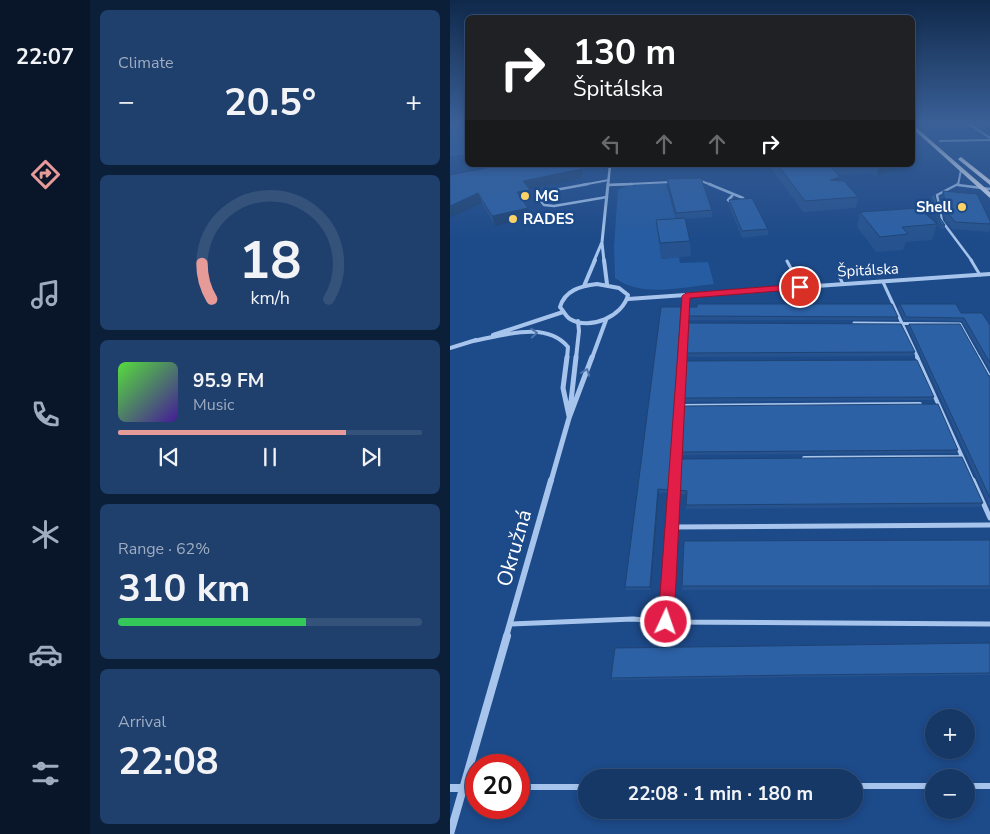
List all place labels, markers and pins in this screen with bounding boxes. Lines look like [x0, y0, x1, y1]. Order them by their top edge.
place label: MG [535, 186, 559, 206]
marker: MG [519, 190, 531, 202]
place label: Shell [916, 197, 952, 217]
marker: Shell [956, 201, 968, 213]
place label: RADES [523, 209, 574, 229]
marker: RADES [507, 213, 519, 225]
pin [779, 266, 821, 308]

